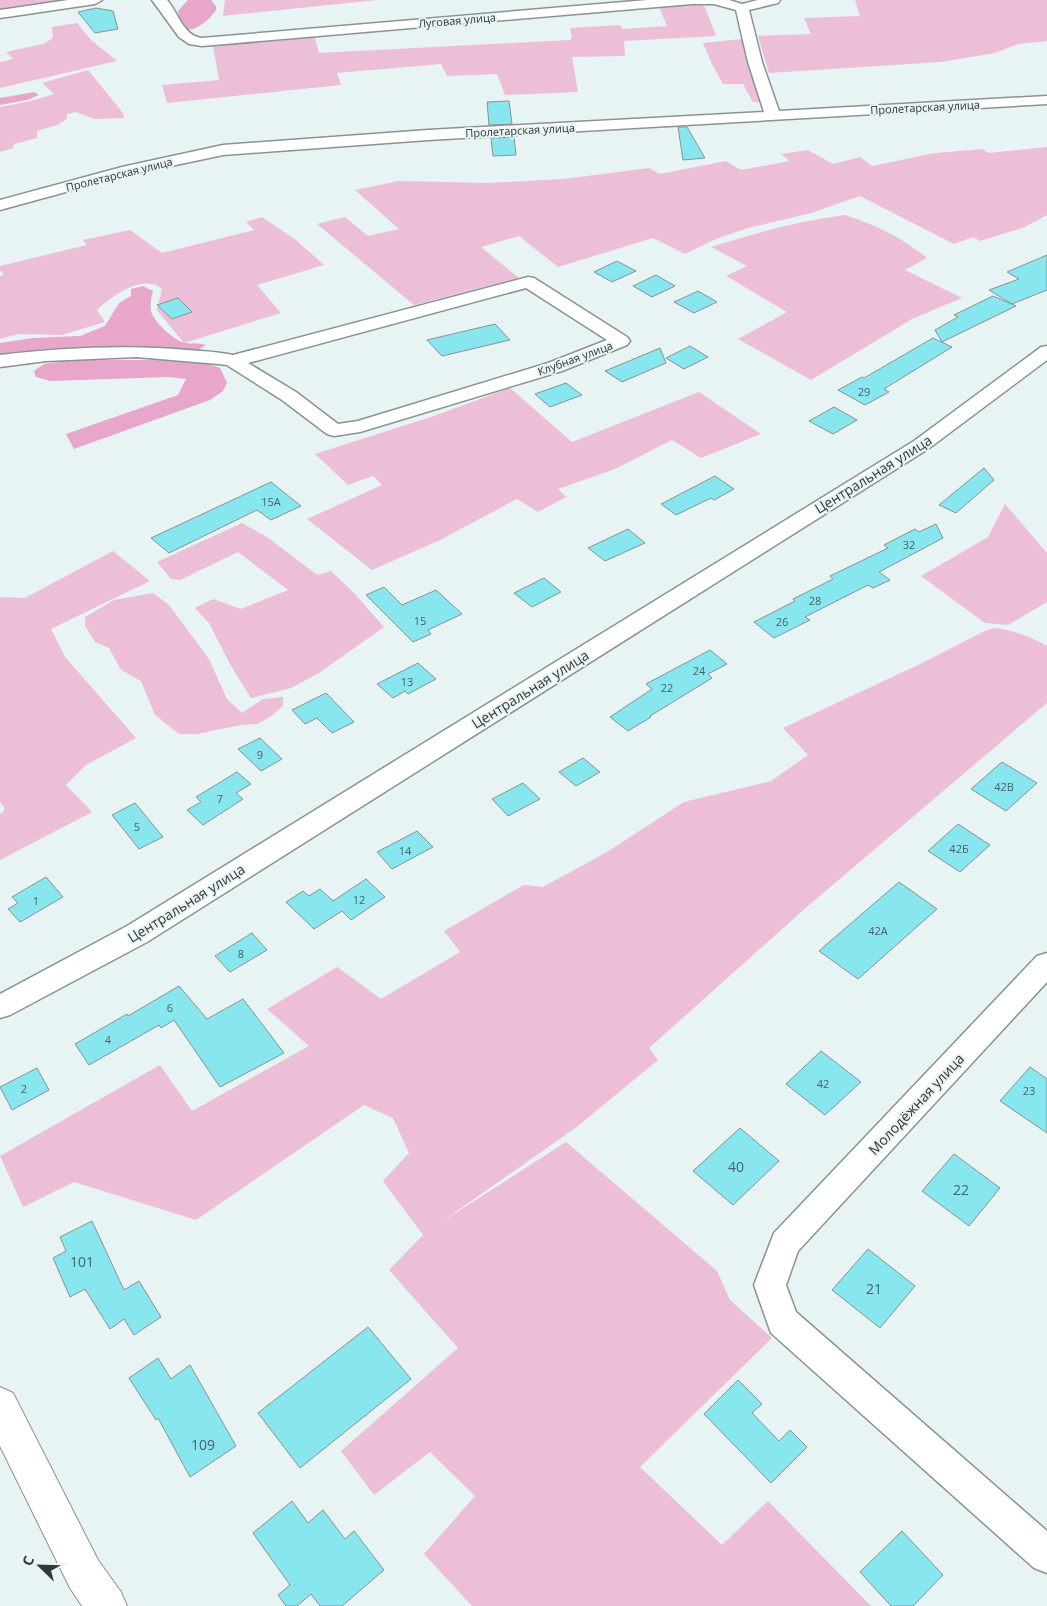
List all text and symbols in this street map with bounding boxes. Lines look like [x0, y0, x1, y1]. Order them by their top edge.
street label: Луговая улица [418, 9, 496, 31]
street label: Пролетарская улица [870, 97, 980, 117]
street label: Пролетарская улица [465, 120, 575, 140]
street label: Пролетарская улица [64, 153, 174, 195]
street label: Клубная улица [535, 337, 615, 379]
house number: 29 [858, 384, 870, 399]
street label: Центральная улица [811, 430, 935, 518]
house number: 15А [261, 494, 281, 509]
house number: 32 [903, 537, 915, 552]
house number: 28 [809, 593, 821, 608]
house number: 15 [414, 613, 426, 628]
house number: 26 [776, 614, 788, 629]
street label: Центральная улица [468, 645, 592, 733]
house number: 24 [693, 663, 706, 678]
house number: 13 [401, 674, 413, 689]
house number: 22 [661, 680, 673, 695]
house number: 9 [257, 747, 263, 762]
house number: 42В [994, 779, 1014, 794]
house number: 7 [217, 791, 223, 806]
house number: 5 [134, 819, 140, 834]
house number: 42Б [949, 841, 969, 856]
house number: 14 [399, 843, 412, 858]
street label: Центральная улица [124, 859, 248, 947]
house number: 12 [353, 892, 365, 907]
house number: 1 [33, 893, 39, 908]
house number: 42А [868, 923, 888, 938]
house number: 8 [238, 946, 244, 961]
house number: 6 [167, 1000, 173, 1015]
house number: 4 [105, 1032, 112, 1047]
street label: Молодёжная улица [864, 1049, 968, 1159]
house number: 42 [817, 1076, 829, 1091]
house number: 2 [21, 1081, 27, 1096]
house number: 23 [1023, 1083, 1035, 1098]
house number: 40 [728, 1157, 744, 1176]
house number: 22 [953, 1180, 969, 1199]
house number: 101 [70, 1252, 94, 1271]
house number: 21 [866, 1279, 882, 1298]
house number: 109 [191, 1435, 215, 1454]
north arrow [15, 1541, 65, 1591]
text: С [17, 1553, 38, 1569]

